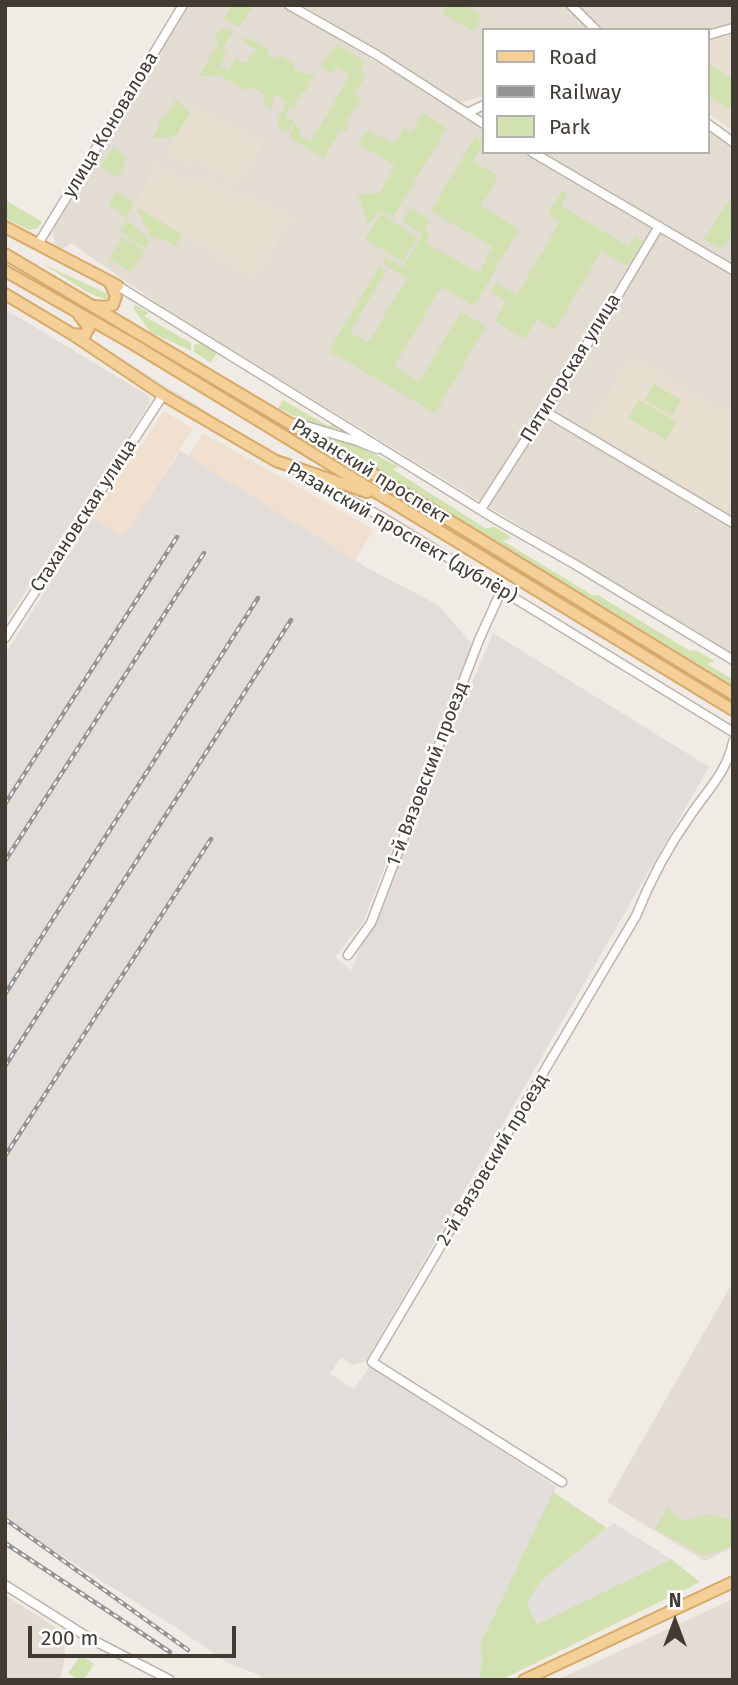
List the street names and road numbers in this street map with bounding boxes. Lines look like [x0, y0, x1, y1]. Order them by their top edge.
street label: улица Коновалова [58, 48, 164, 202]
street label: Пятигорская улица [516, 290, 626, 446]
street label: Рязанский проспект [287, 414, 453, 530]
street label: Стахановская улица [26, 435, 142, 597]
street label: Рязанский проспект (дублёр) [283, 458, 521, 608]
street label: 1-й Вязовский проезд [382, 679, 474, 869]
street label: 2-й Вязовский проезд [433, 1070, 553, 1250]

